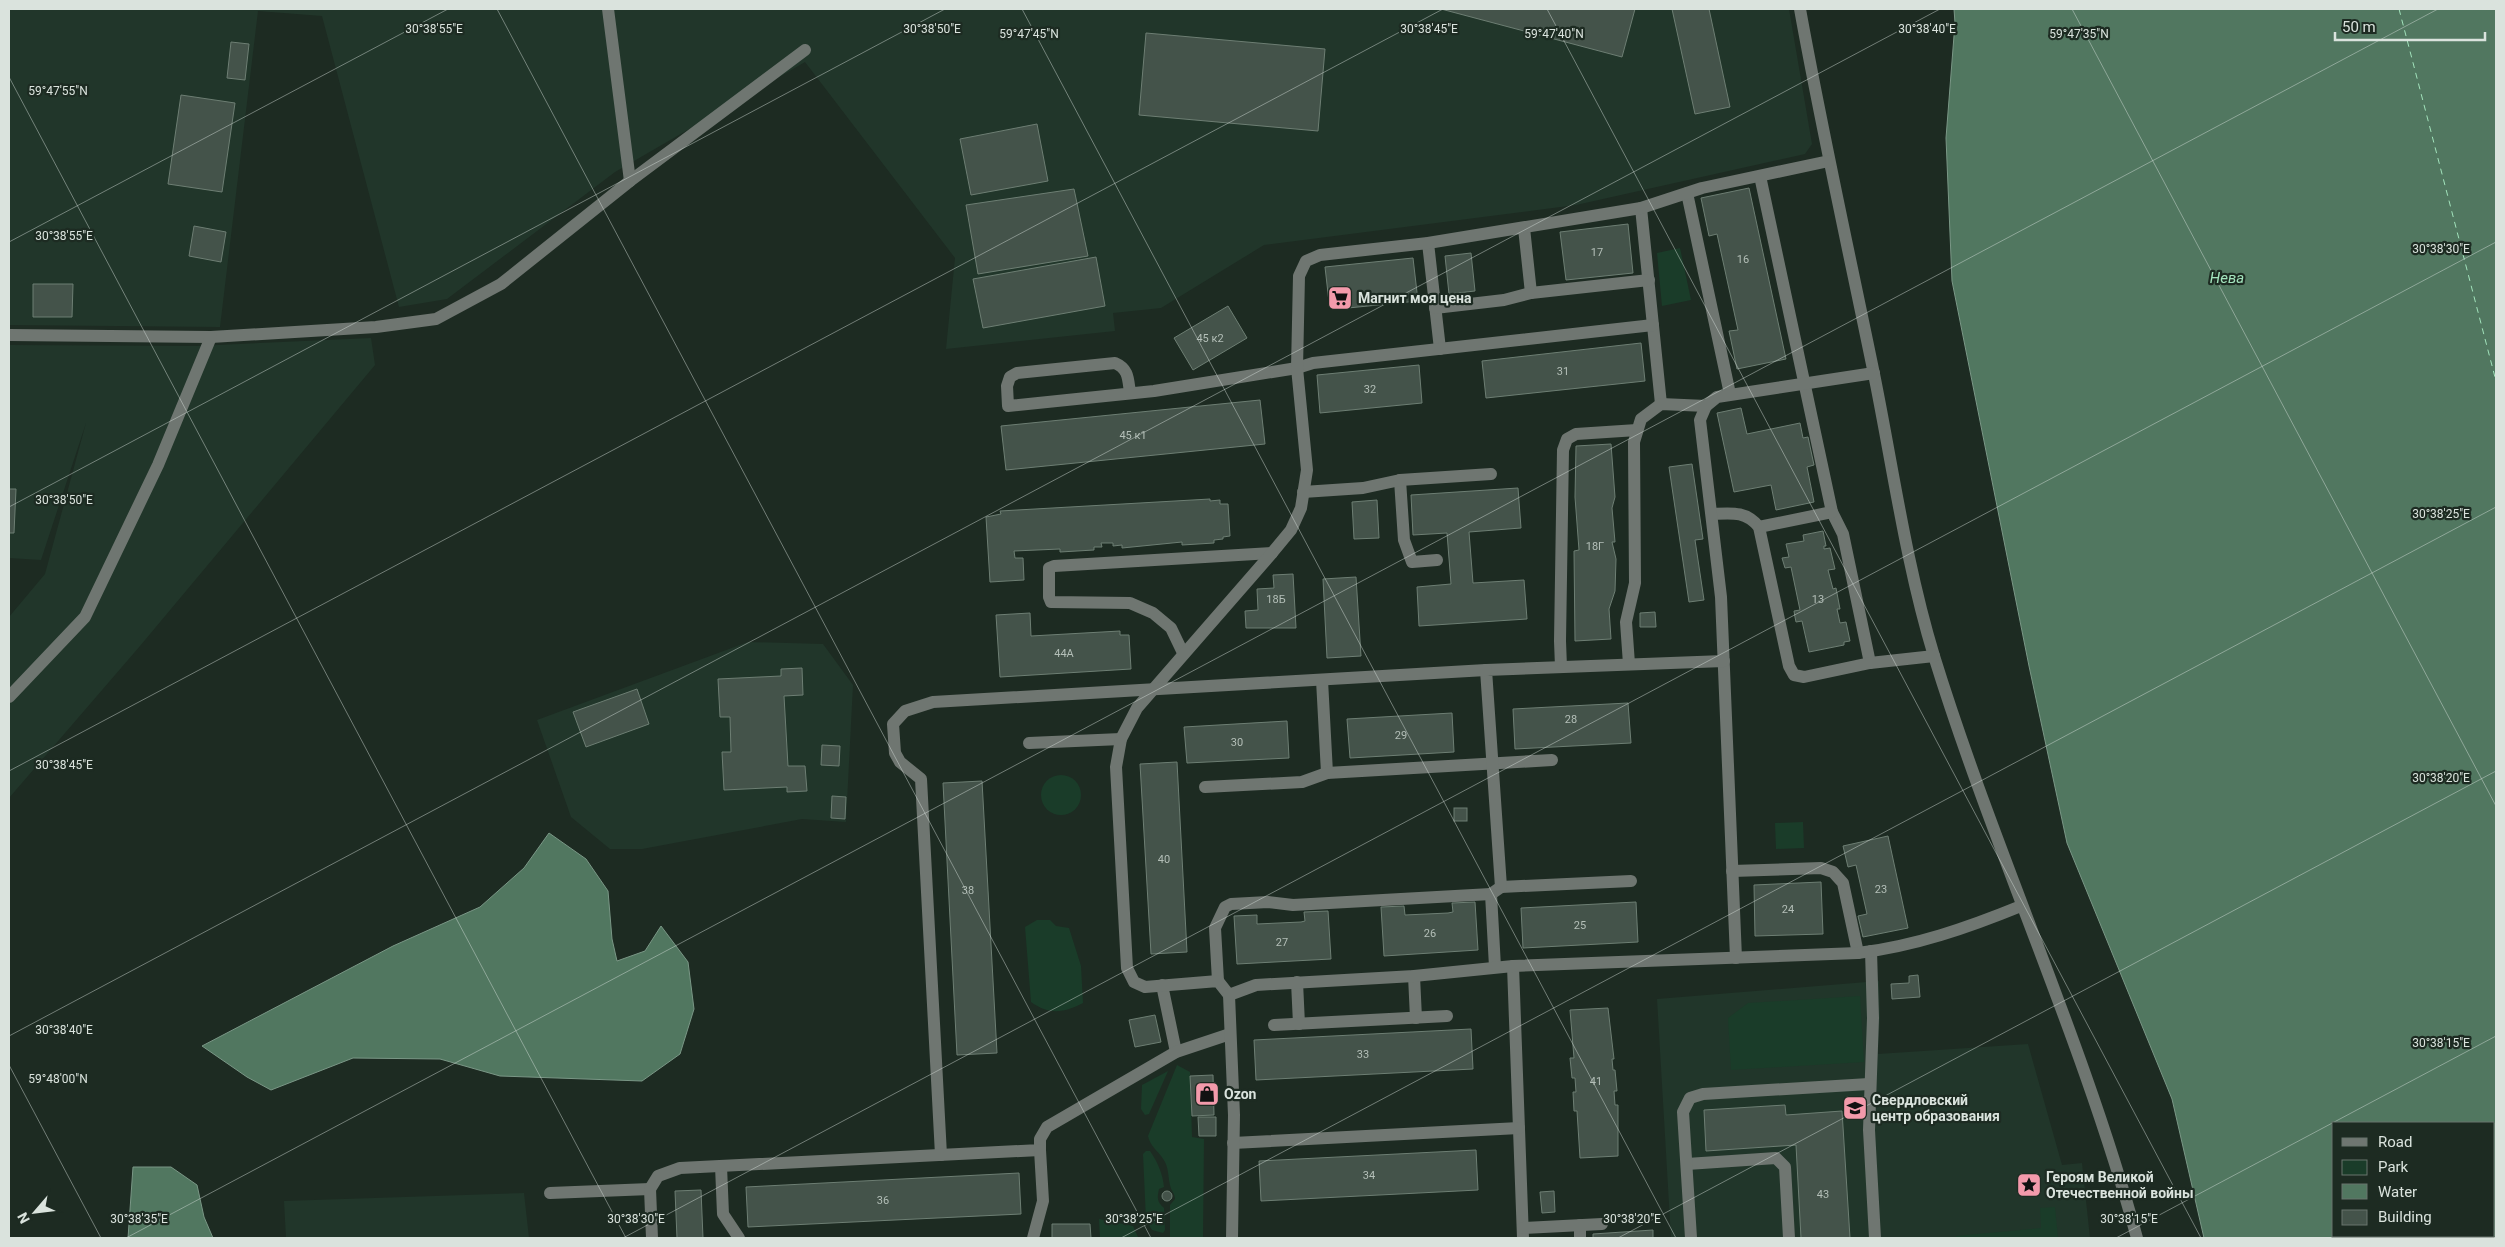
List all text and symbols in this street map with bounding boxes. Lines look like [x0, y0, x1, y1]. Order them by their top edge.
scale bar [2335, 10, 2485, 42]
text: 50 m [2342, 18, 2376, 36]
text: 30°38'55"E [405, 22, 463, 36]
text: 30°38'50"E [903, 22, 961, 36]
text: 30°38'45"E [1400, 22, 1458, 36]
text: 30°38'40"E [1898, 22, 1956, 36]
text: 59°47'45"N [999, 27, 1059, 41]
text: 59°47'40"N [1524, 27, 1584, 41]
text: 59°47'35"N [2049, 27, 2109, 41]
text: 59°47'55"N [28, 84, 88, 98]
text: 30°38'55"E [35, 229, 93, 243]
text: 30°38'30"E [2412, 242, 2470, 256]
house number: 17 [1591, 246, 1603, 259]
house number: 16 [1737, 253, 1749, 266]
water label: Нева [2210, 269, 2244, 287]
supermarket icon: Магнит моя цена [1327, 285, 1353, 311]
place label: Магнит моя цена [1358, 290, 1472, 306]
house number: 45 к2 [1196, 332, 1224, 345]
house number: 31 [1557, 365, 1569, 378]
house number: 32 [1364, 383, 1376, 396]
house number: 45 к1 [1119, 429, 1147, 442]
text: 30°38'50"E [35, 493, 93, 507]
text: 30°38'25"E [2412, 507, 2470, 521]
house number: 18Г [1586, 540, 1604, 553]
house number: 18Б [1266, 593, 1286, 606]
house number: 13 [1812, 593, 1824, 606]
house number: 44А [1054, 647, 1075, 660]
house number: 28 [1565, 713, 1577, 726]
house number: 29 [1395, 729, 1407, 742]
house number: 30 [1231, 736, 1243, 749]
text: 30°38'45"E [35, 758, 93, 772]
text: 30°38'20"E [2412, 771, 2470, 785]
house number: 40 [1158, 853, 1170, 866]
house number: 23 [1875, 883, 1887, 896]
house number: 38 [962, 884, 974, 897]
house number: 24 [1782, 903, 1794, 916]
house number: 25 [1574, 919, 1586, 932]
house number: 26 [1424, 927, 1436, 940]
house number: 27 [1276, 936, 1288, 949]
text: 30°38'40"E [35, 1023, 93, 1037]
text: 30°38'15"E [2412, 1036, 2470, 1050]
house number: 33 [1357, 1048, 1369, 1061]
text: 59°48'00"N [28, 1072, 88, 1086]
house number: 41 [1590, 1075, 1602, 1088]
shop icon: Ozon [1194, 1081, 1220, 1107]
place label: Ozon [1224, 1086, 1257, 1102]
place label: Свердловский центр образования [1872, 1092, 2000, 1124]
school or university icon: Свердловский центр образования [1842, 1095, 1868, 1121]
legend [2332, 1122, 2495, 1237]
text: Road [2378, 1133, 2412, 1151]
text: Park [2378, 1158, 2409, 1176]
house number: 34 [1363, 1169, 1375, 1182]
place label: Героям Великой Отечественной войны [2046, 1169, 2194, 1201]
place icon: Героям Великой Отечественной войны [2016, 1172, 2042, 1198]
text: Water [2378, 1183, 2417, 1201]
north arrow [10, 1187, 60, 1237]
house number: 43 [1817, 1188, 1829, 1201]
house number: 36 [877, 1194, 889, 1207]
text: Building [2378, 1208, 2432, 1226]
text: N [14, 1210, 33, 1226]
text: 30°38'35"E [110, 1212, 168, 1226]
text: 30°38'30"E [607, 1212, 665, 1226]
text: 30°38'25"E [1105, 1212, 1163, 1226]
text: 30°38'20"E [1603, 1212, 1661, 1226]
text: 30°38'15"E [2100, 1212, 2158, 1226]

